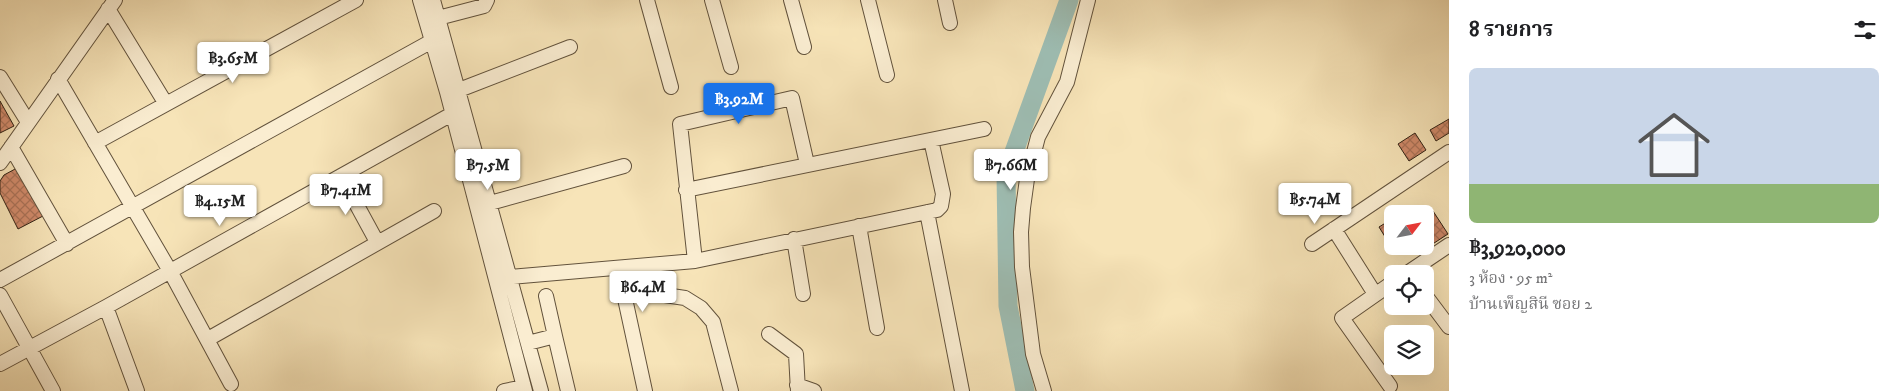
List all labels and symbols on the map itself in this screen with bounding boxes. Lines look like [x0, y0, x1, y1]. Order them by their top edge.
pin: ฿3.65M [192, 42, 274, 84]
pin: ฿3.92M [698, 82, 780, 125]
pin: ฿7.5M [453, 148, 523, 191]
pin: ฿7.66M [970, 148, 1052, 191]
pin: ฿7.41M [305, 174, 387, 216]
pin: ฿5.74M [1274, 182, 1356, 225]
pin: ฿4.15M [179, 184, 261, 227]
north arrow [1384, 205, 1434, 255]
pin: ฿6.4M [608, 270, 678, 313]

